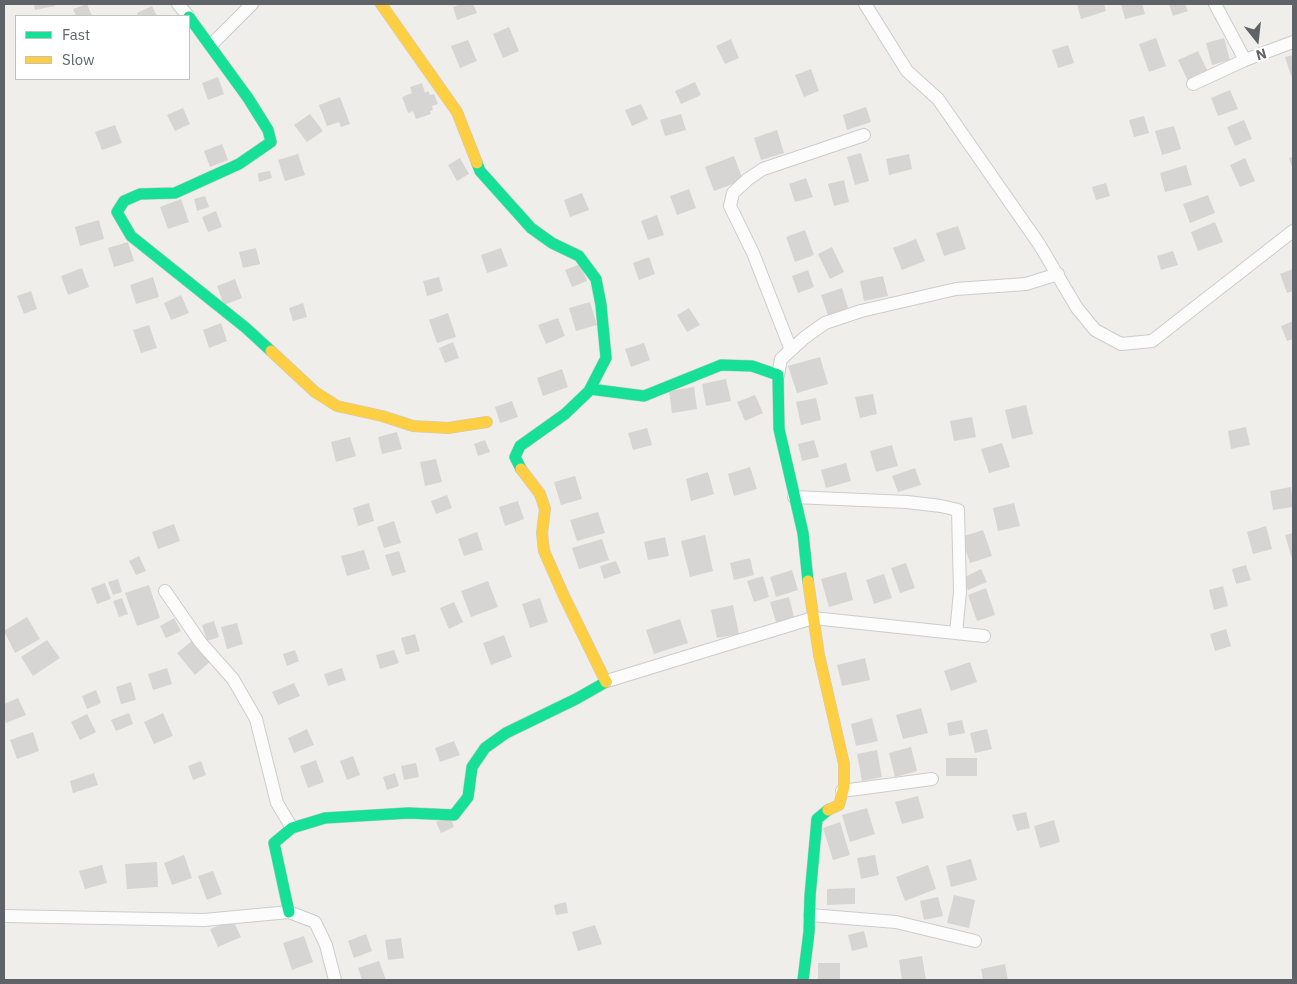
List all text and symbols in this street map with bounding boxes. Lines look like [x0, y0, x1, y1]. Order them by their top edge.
legend [15, 15, 190, 80]
north arrow [1232, 15, 1282, 65]
text: Fast [62, 25, 90, 44]
text: N [1254, 44, 1268, 64]
text: Slow [62, 50, 95, 69]

